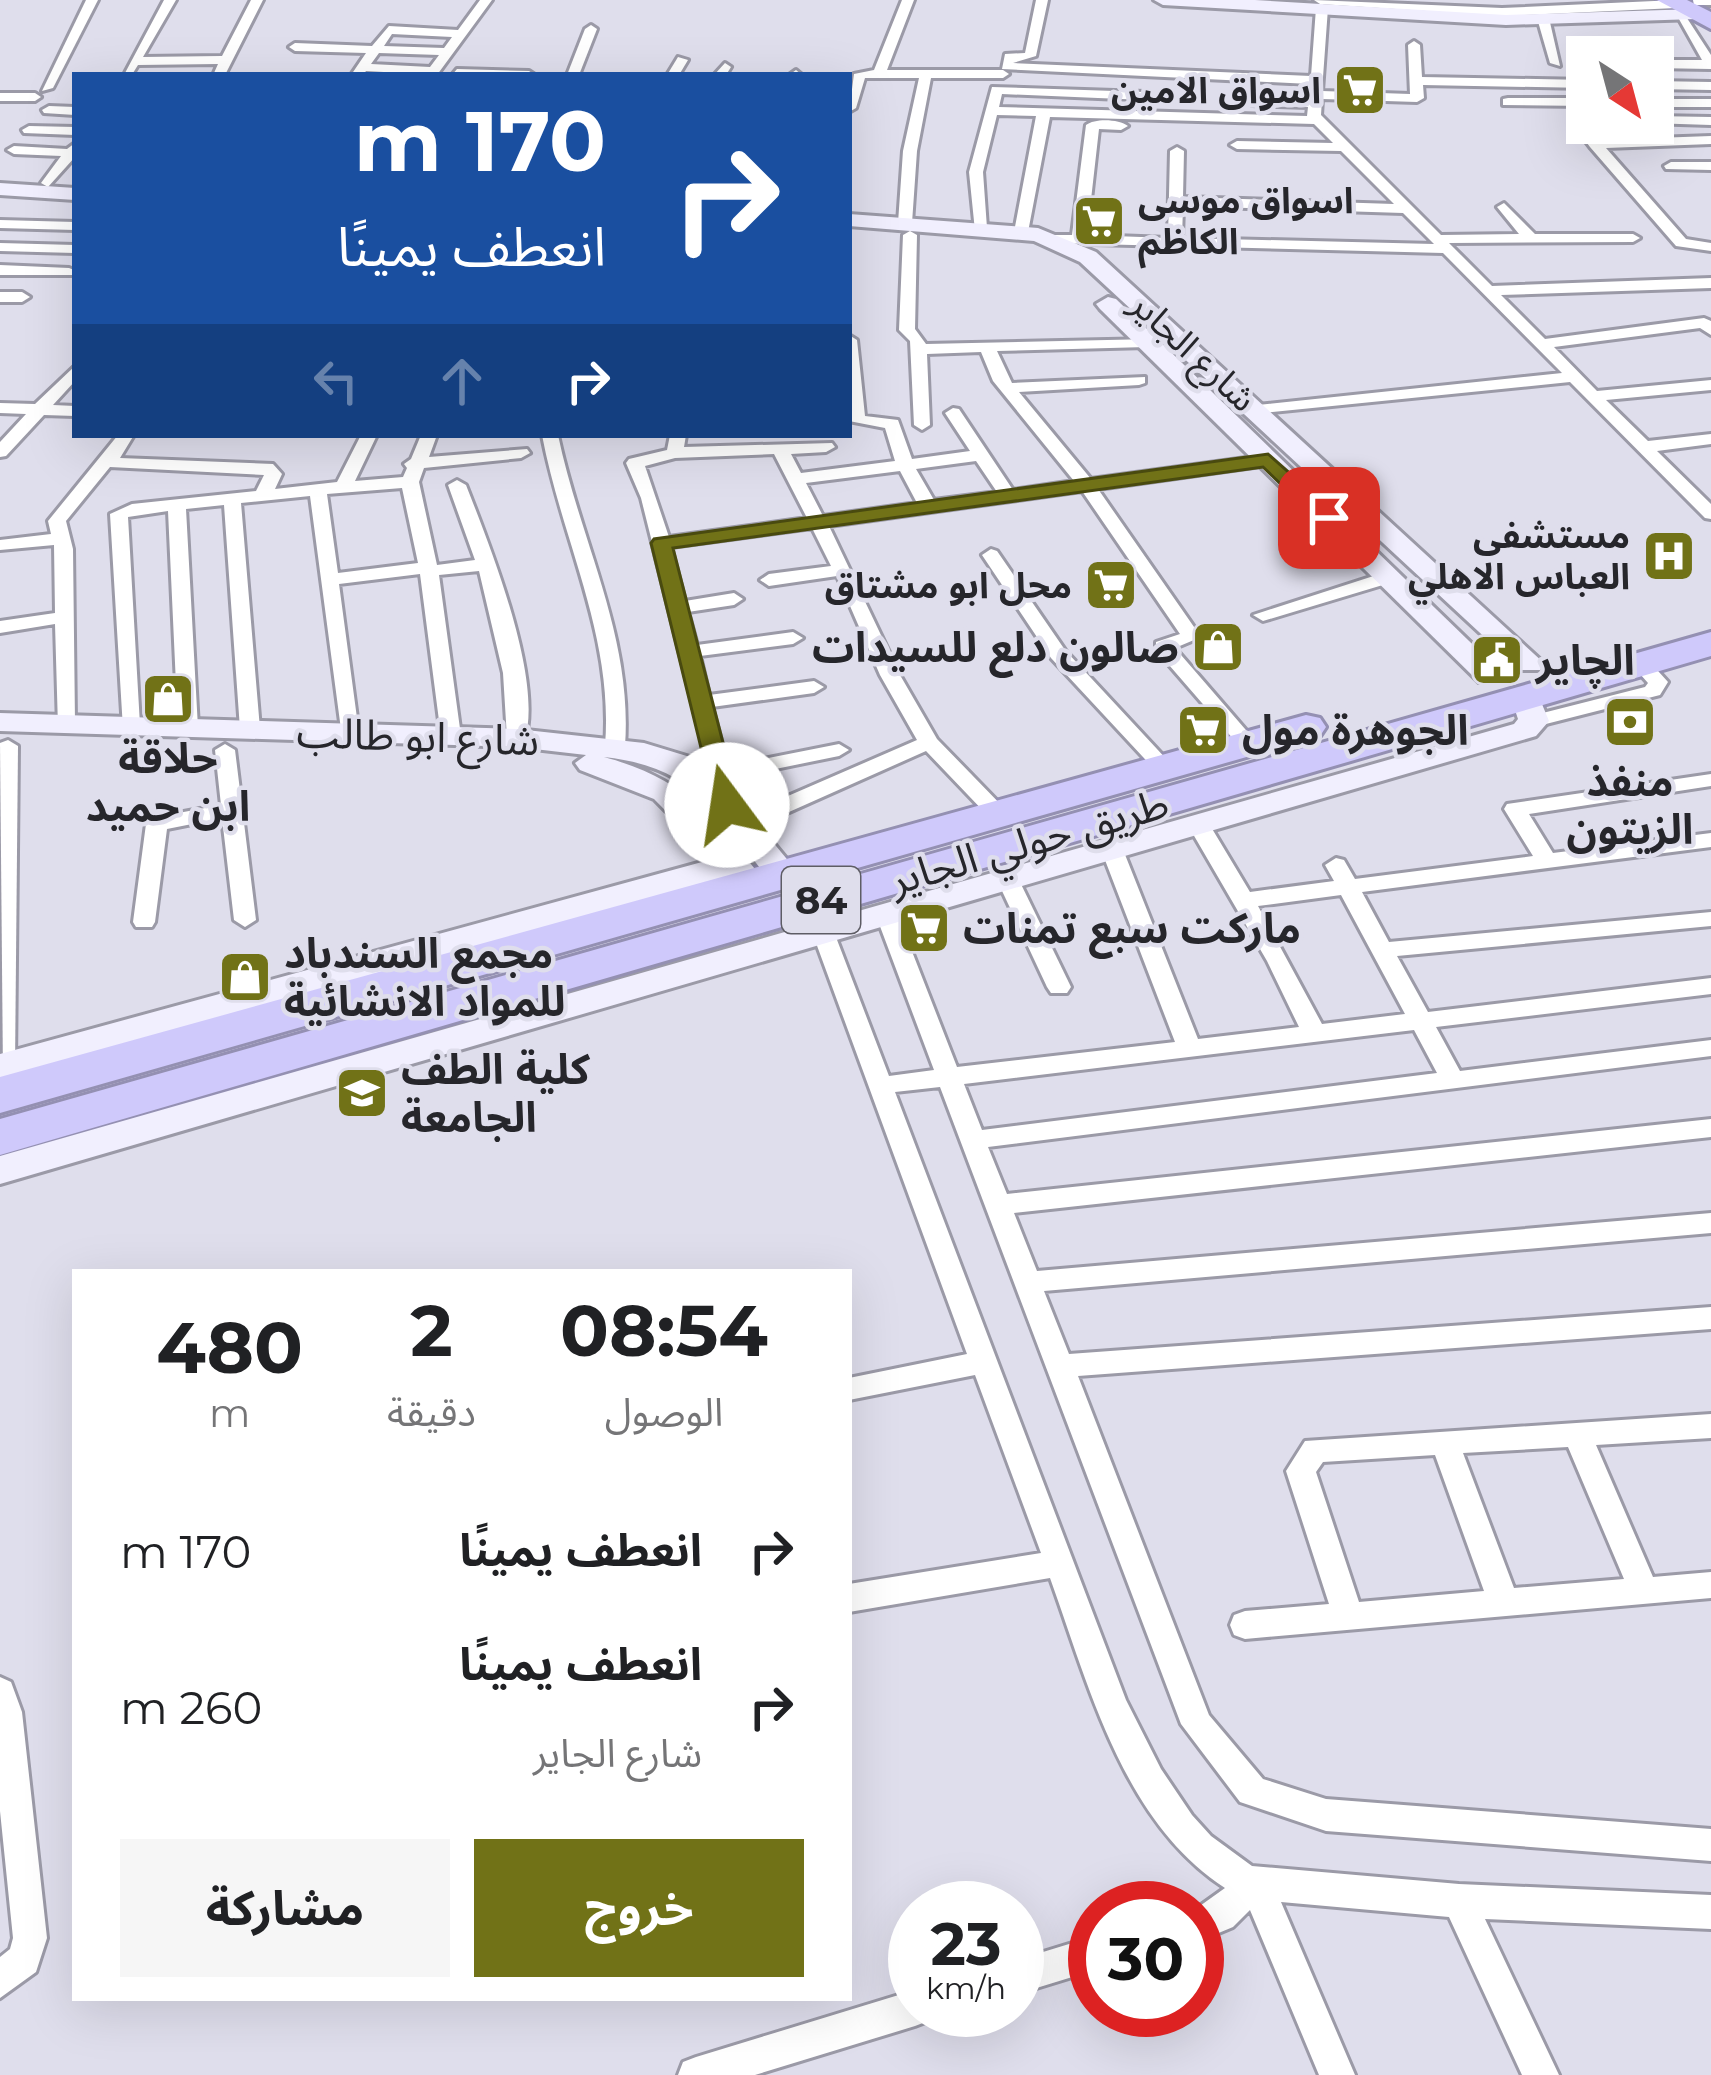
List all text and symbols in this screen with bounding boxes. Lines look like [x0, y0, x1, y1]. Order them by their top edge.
north arrow [1566, 36, 1674, 144]
map controls [1566, 36, 1674, 144]
supermarket icon: اسواق الامين [1332, 62, 1388, 118]
place label: اسواق الامين [1111, 68, 1321, 112]
text: 170 m [354, 90, 606, 192]
icon: right [648, 120, 804, 276]
place label: اسواق موسى الكاظم [1138, 178, 1354, 269]
supermarket icon: اسواق موسى الكاظم [1071, 193, 1127, 249]
text: انعطف يمينًا [337, 214, 606, 280]
street label: شارع الجاير [1118, 281, 1266, 424]
icon: left [303, 348, 369, 414]
icon: ahead [429, 348, 495, 414]
icon: right [555, 348, 621, 414]
pin [1278, 467, 1380, 569]
icon: arrive [1296, 485, 1362, 551]
place label: مستشفى العباس الاهلي [1408, 513, 1630, 605]
hospital icon: مستشفى العباس الاهلي [1641, 528, 1697, 584]
supermarket icon: محل ابو مشتاق [1083, 557, 1139, 613]
place label: محل ابو مشتاق [825, 563, 1072, 607]
shop icon: صالون دلع للسيدات [1190, 619, 1246, 675]
place label: صالون دلع للسيدات [812, 621, 1179, 678]
public building icon: الچاير [1469, 632, 1525, 688]
place label: الچاير [1534, 634, 1635, 689]
shop icon: حلاقة ابن حميد [140, 671, 196, 727]
bank icon: منفذ الزيتون [1602, 694, 1658, 750]
supermarket icon: الجوهرة مول [1175, 702, 1231, 758]
place label: الجوهرة مول [1242, 704, 1469, 756]
street label: شارع ابو طالب [296, 706, 540, 772]
place label: حلاقة ابن حميد [86, 732, 250, 832]
position arrow [664, 742, 790, 868]
place label: منفذ الزيتون [1567, 755, 1693, 855]
street label: طريق حولي الجاير [882, 776, 1176, 913]
road number: 84 [782, 867, 860, 933]
supermarket icon: ماركت سبع تمنات [896, 900, 952, 956]
place label: ماركت سبع تمنات [963, 902, 1301, 959]
place label: مجمع السندباد للمواد الانشائية [284, 927, 566, 1027]
shop icon: مجمع السندباد للمواد الانشائية [217, 949, 273, 1005]
place label: كلية الطف الجامعة [401, 1043, 591, 1143]
school or university icon: كلية الطف الجامعة [334, 1065, 390, 1121]
text: 2 [410, 1286, 453, 1374]
text: 08:54 [560, 1286, 768, 1374]
text: 480 [156, 1303, 303, 1391]
text: دقيقة [387, 1388, 476, 1436]
text: الوصول [605, 1388, 723, 1436]
text: m [209, 1389, 250, 1437]
icon: right [738, 1518, 804, 1584]
text: انعطف يمينًا [459, 1522, 702, 1577]
text: 170 m [120, 1524, 251, 1579]
text: انعطف يمينًا [459, 1636, 702, 1691]
icon: right [738, 1674, 804, 1740]
text: 260 m [120, 1680, 262, 1735]
text: شارع الجاير [533, 1729, 702, 1777]
button: مشاركة [120, 1839, 450, 1977]
button: خروج [474, 1839, 804, 1977]
speed limit sign: 30 [1068, 1881, 1224, 2037]
text: 23 [931, 1907, 1001, 1980]
text: km/h [926, 1970, 1006, 2007]

